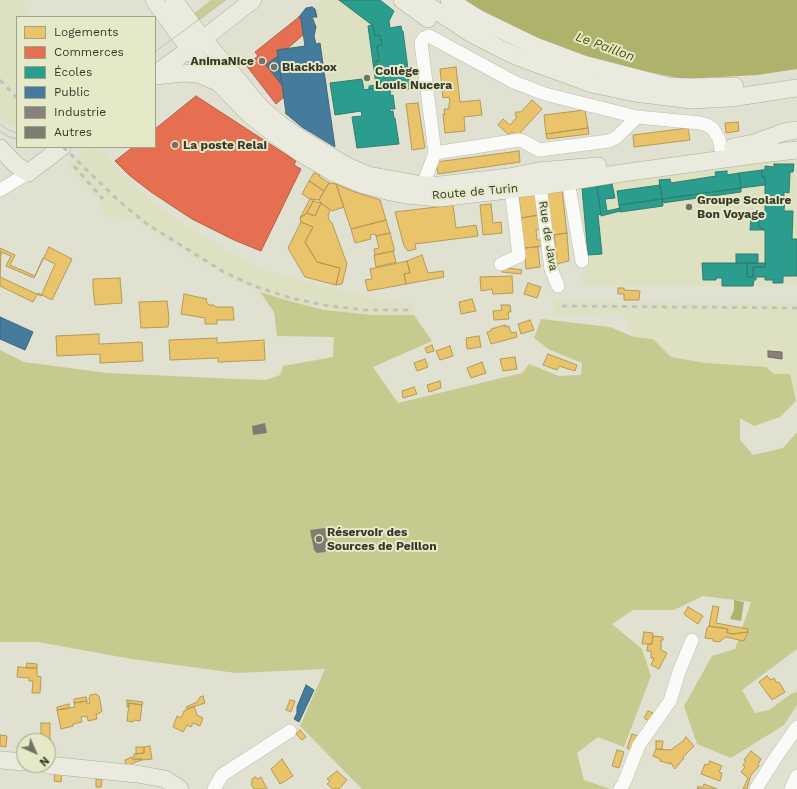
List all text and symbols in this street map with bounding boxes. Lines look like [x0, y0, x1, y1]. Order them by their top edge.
legend [16, 16, 156, 148]
text: Logements [54, 25, 119, 39]
water label: Le Paillon [573, 29, 637, 65]
text: Commerces [54, 45, 124, 59]
place label: AnimaNice [191, 54, 254, 68]
marker: AnimaNice [257, 56, 267, 66]
place label: Blackbox [282, 60, 337, 74]
marker: Blackbox [269, 62, 279, 72]
place label: Collège Louis Nucera [375, 64, 452, 92]
text: Écoles [54, 65, 92, 79]
marker: Collège Louis Nucera [362, 73, 372, 83]
text: Public [54, 85, 90, 99]
text: Industrie [54, 105, 106, 119]
text: Autres [54, 125, 92, 139]
place label: La poste Relai [183, 138, 267, 152]
marker: La poste Relai [170, 140, 180, 150]
street label: Route de Turin [431, 181, 519, 203]
place label: Groupe Scolaire Bon Voyage [697, 193, 791, 221]
street label: Rue de Java [535, 200, 561, 272]
marker: Groupe Scolaire Bon Voyage [684, 202, 694, 212]
place label: Réservoir des Sources de Peillon [327, 525, 437, 553]
marker: Réservoir des Sources de Peillon [314, 534, 324, 544]
north arrow [16, 733, 56, 773]
text: N [37, 754, 52, 769]

